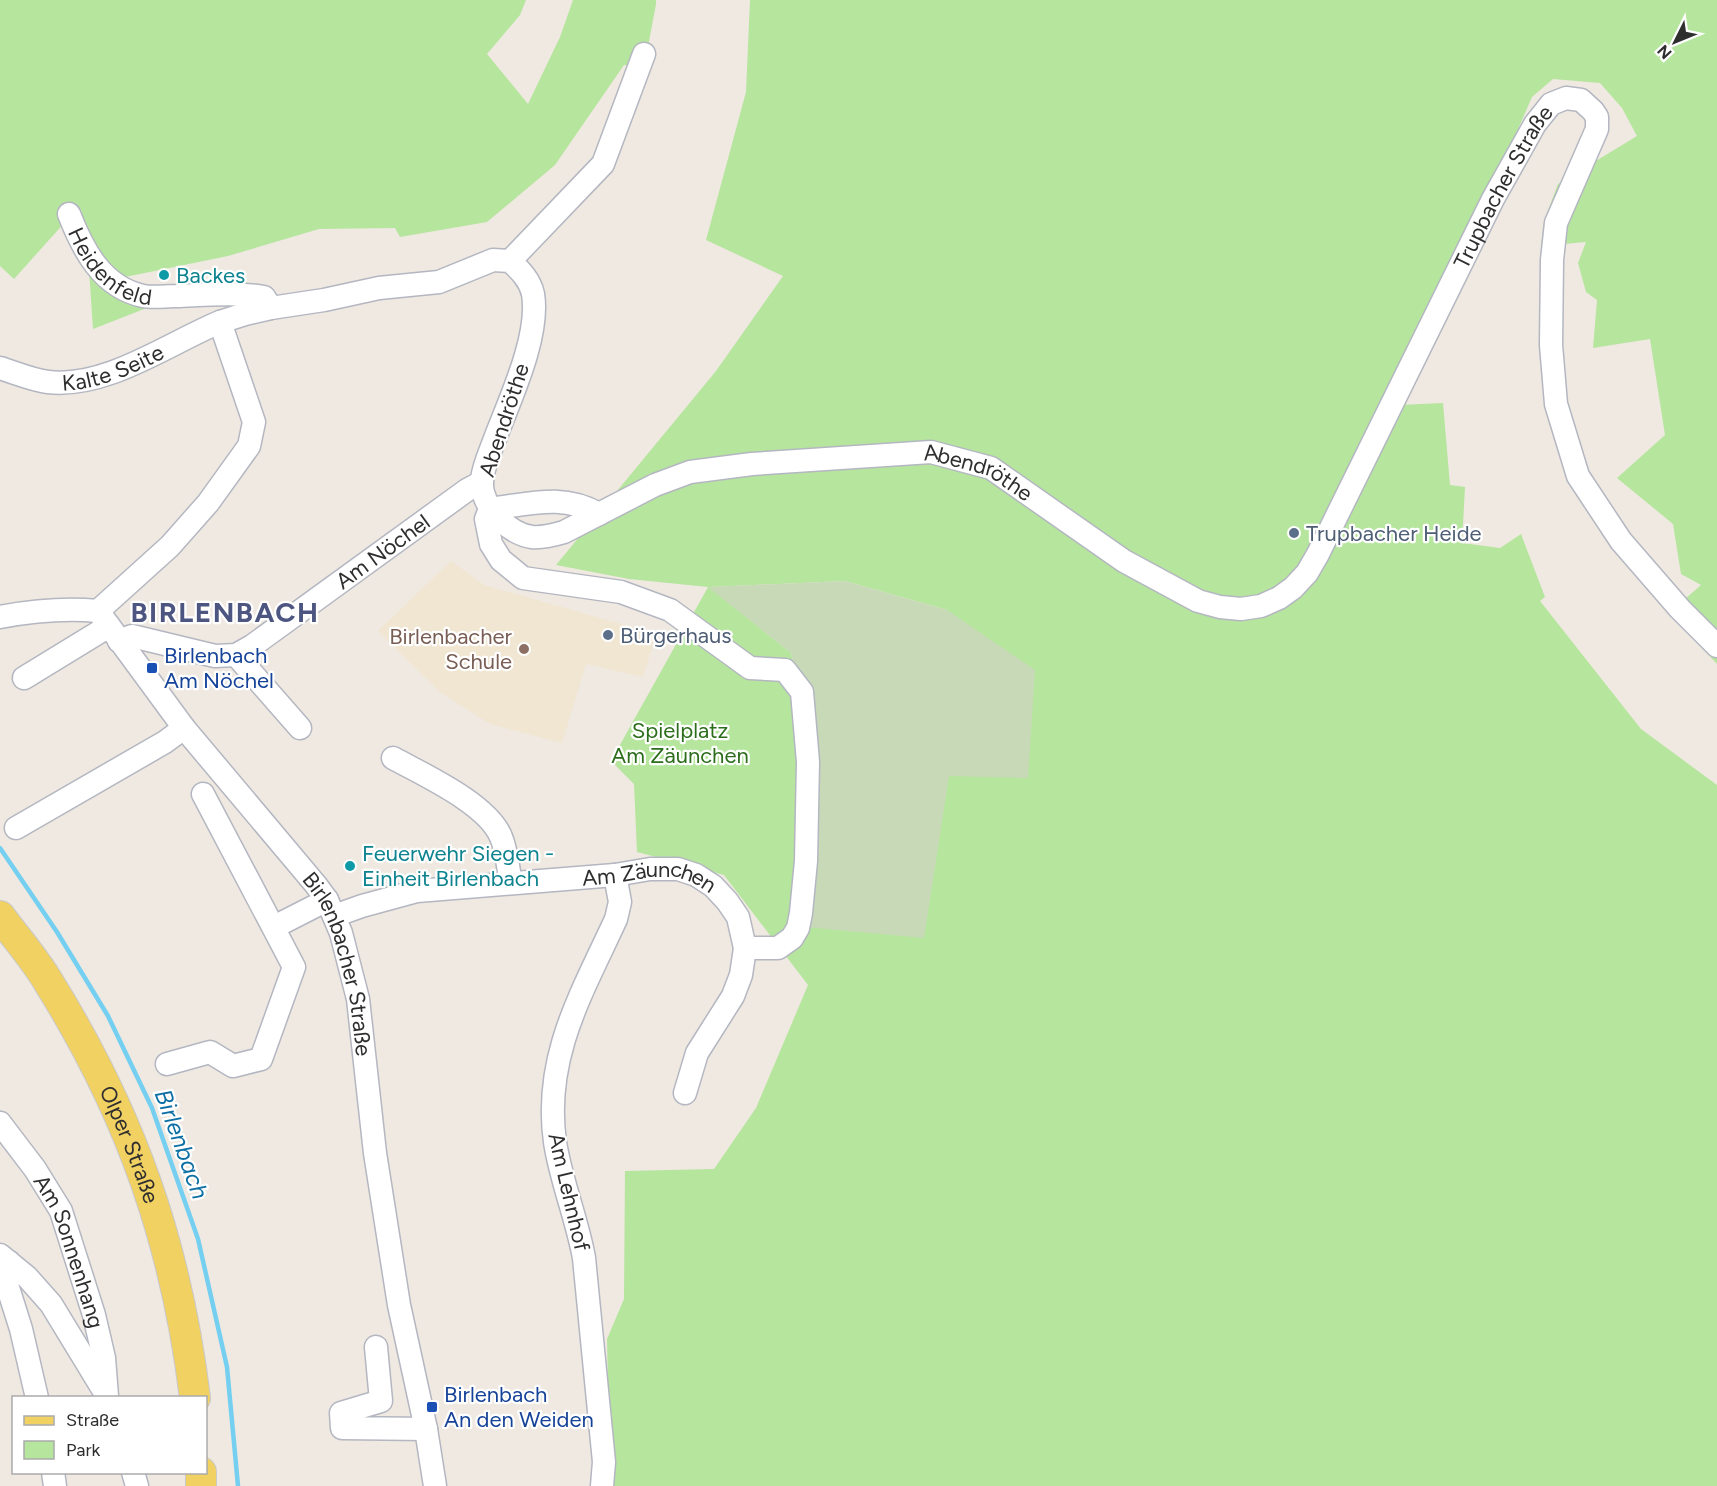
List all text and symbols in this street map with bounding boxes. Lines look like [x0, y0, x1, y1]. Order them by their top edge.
north arrow [1645, 12, 1705, 72]
text: N [1653, 41, 1676, 63]
street label: Trupbacher Straße [1448, 100, 1558, 273]
street label: Heidenfeld [63, 223, 154, 311]
place label: Backes [176, 262, 245, 289]
marker: Backes [157, 268, 171, 282]
street label: Kalte Seite [61, 338, 168, 396]
street label: Abendröthe [473, 360, 535, 480]
street label: Abendröthe [923, 438, 1038, 507]
street label: Am Nöchel [330, 508, 435, 594]
place label: Trupbacher Heide [1306, 520, 1482, 547]
marker: Trupbacher Heide [1287, 526, 1301, 540]
district label: BIRLENBACH [130, 595, 320, 629]
place label: Bürgerhaus [620, 622, 732, 649]
place label: Birlenbacher Schule [389, 623, 513, 675]
marker: Bürgerhaus [601, 628, 615, 642]
place label: Birlenbach Am Nöchel [164, 642, 274, 694]
marker: Birlenbacher Schule [517, 642, 531, 656]
marker: Birlenbach Am Nöchel [145, 661, 159, 675]
park label: Spielplatz Am Zäunchen [611, 717, 749, 769]
place label: Feuerwehr Siegen - Einheit Birlenbach [362, 840, 554, 892]
street label: Am Zäunchen [581, 856, 722, 898]
marker: Feuerwehr Siegen - Einheit Birlenbach [343, 859, 357, 873]
street label: Birlenbacher Straße [297, 866, 378, 1057]
street label: Olper Straße [94, 1081, 165, 1207]
water label: Birlenbach [149, 1085, 215, 1203]
street label: Am Lehnhof [542, 1130, 596, 1254]
street label: Am Sonnenhang [28, 1169, 110, 1331]
place label: Birlenbach An den Weiden [444, 1381, 594, 1433]
legend [12, 1396, 207, 1474]
marker: Birlenbach An den Weiden [425, 1400, 439, 1414]
text: Straße [66, 1409, 119, 1431]
text: Park [66, 1439, 101, 1461]

